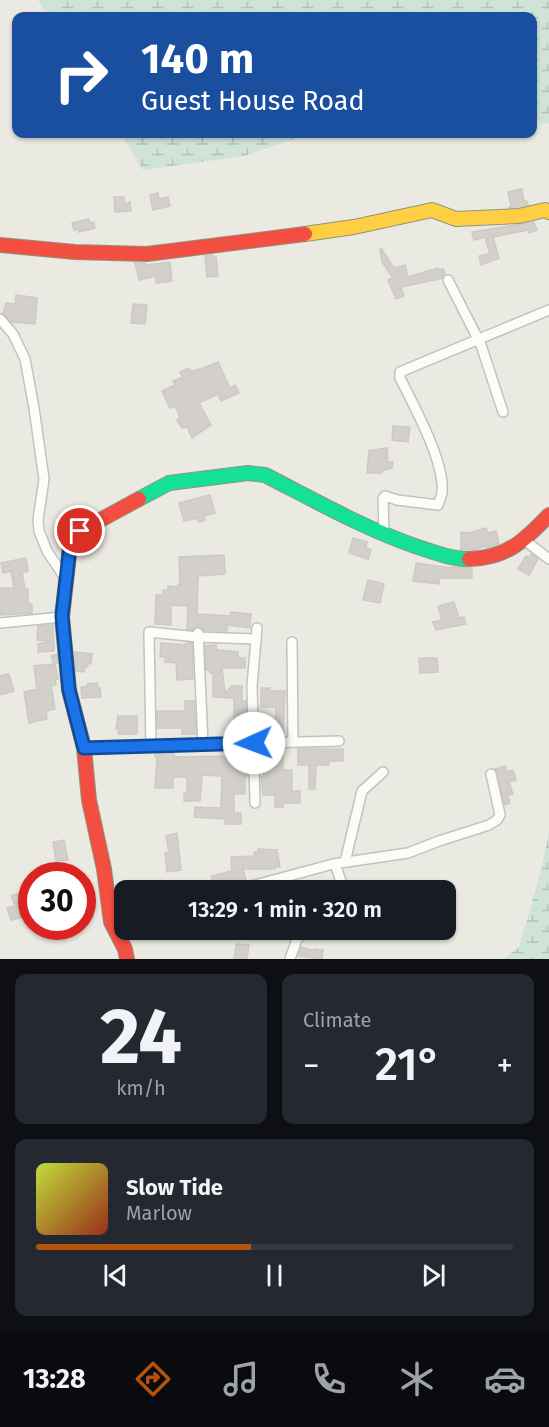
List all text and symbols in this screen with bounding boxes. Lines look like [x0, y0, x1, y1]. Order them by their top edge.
text: 140 m [141, 34, 254, 84]
icon: right [42, 36, 120, 114]
text: Guest House Road [141, 85, 365, 117]
pin [54, 505, 105, 556]
icon: arrive [63, 514, 96, 547]
position arrow [222, 711, 286, 775]
speed limit sign: 30 [18, 862, 96, 940]
text: 13:29 · 1 min · 320 m [188, 896, 382, 923]
text: 24 [100, 990, 182, 1084]
text: Climate [303, 1008, 371, 1032]
text: 21° [375, 1038, 441, 1092]
text: − [303, 1046, 320, 1086]
text: + [497, 1046, 513, 1086]
text: km/h [116, 1076, 166, 1100]
text: Slow Tide [126, 1174, 223, 1201]
text: Marlow [126, 1201, 192, 1225]
icon: previous [99, 1259, 132, 1292]
icon: pause [258, 1259, 291, 1292]
icon: next [417, 1259, 450, 1292]
icon: directions [132, 1358, 174, 1400]
icon: music [220, 1358, 262, 1400]
icon: phone [308, 1358, 350, 1400]
icon: climate [396, 1358, 438, 1400]
icon: car [484, 1358, 526, 1400]
text: 13:28 [23, 1363, 86, 1395]

